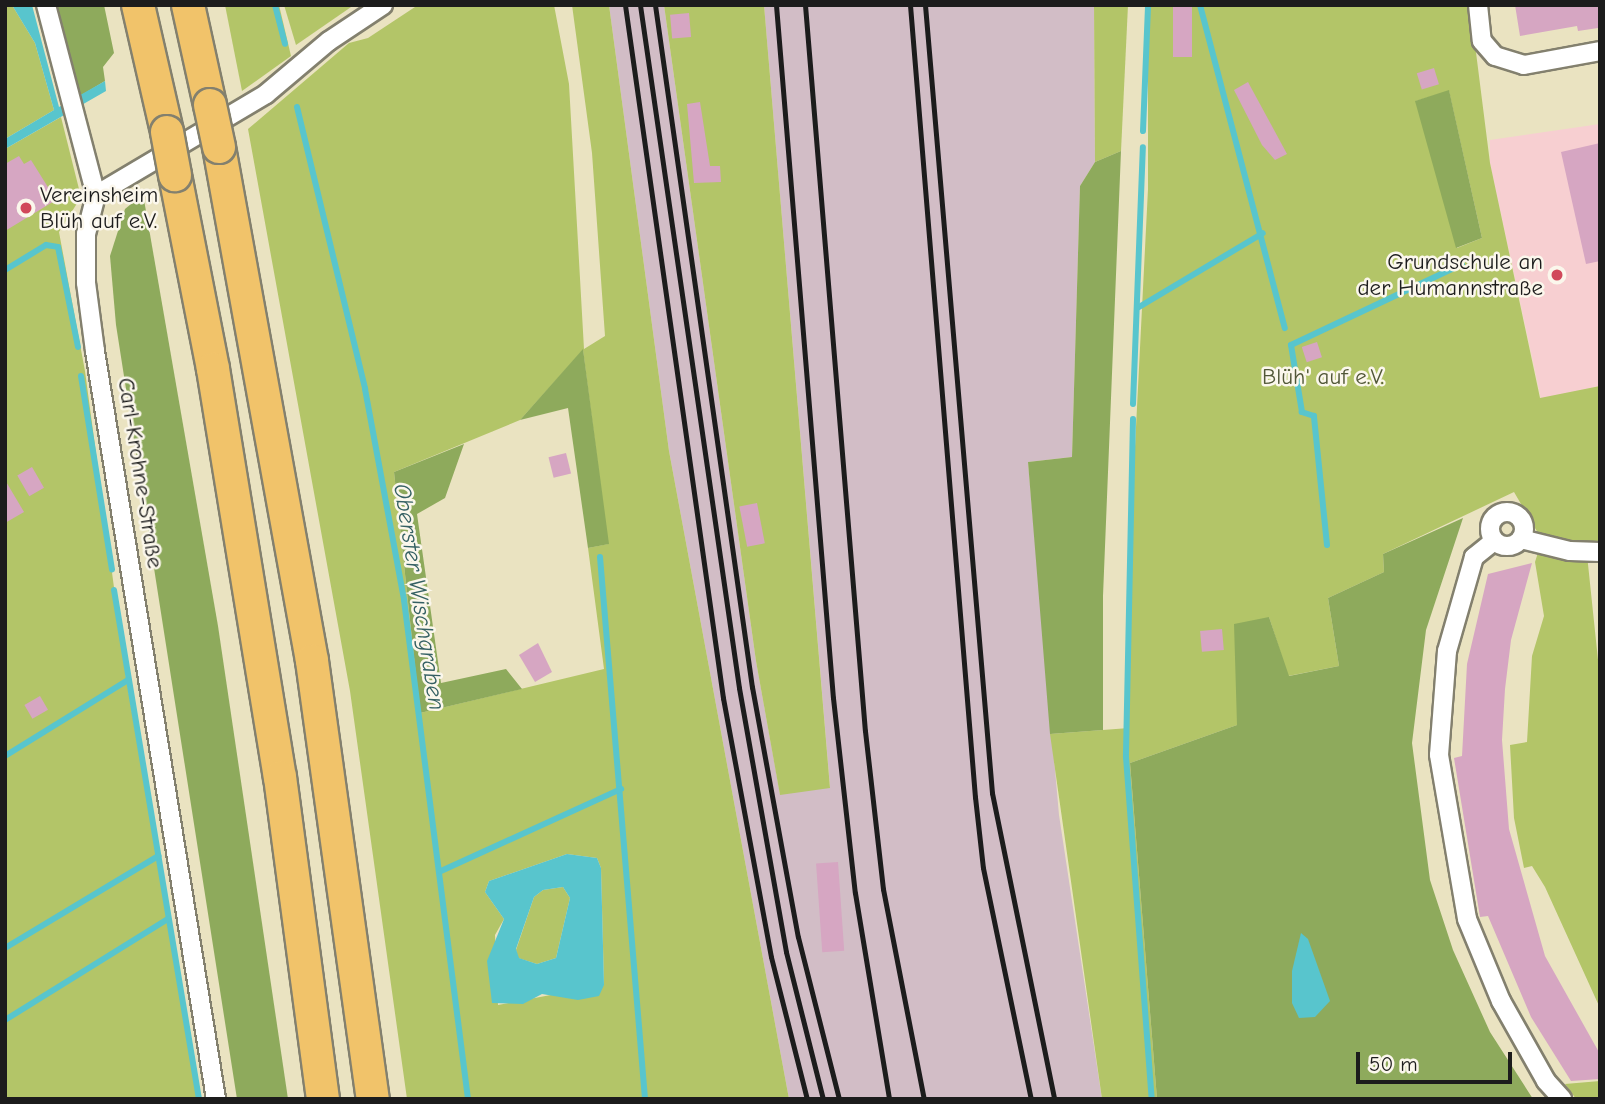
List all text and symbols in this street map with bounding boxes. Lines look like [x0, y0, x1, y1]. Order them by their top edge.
place label: Vereinsheim Blüh auf e.V. [40, 181, 158, 235]
marker: Vereinsheim Blüh auf e.V. [18, 200, 34, 216]
place label: Grundschule an der Humannstraße [1357, 248, 1543, 302]
marker: Grundschule an der Humannstraße [1549, 267, 1565, 283]
park label: Blüh' auf e.V. [1262, 363, 1384, 391]
street label: Carl-Krohne-Straße [111, 376, 169, 570]
water label: Oberster Wischgraben [387, 482, 451, 712]
scale bar [1360, 1038, 1516, 1082]
text: 50 m [1369, 1052, 1418, 1076]

